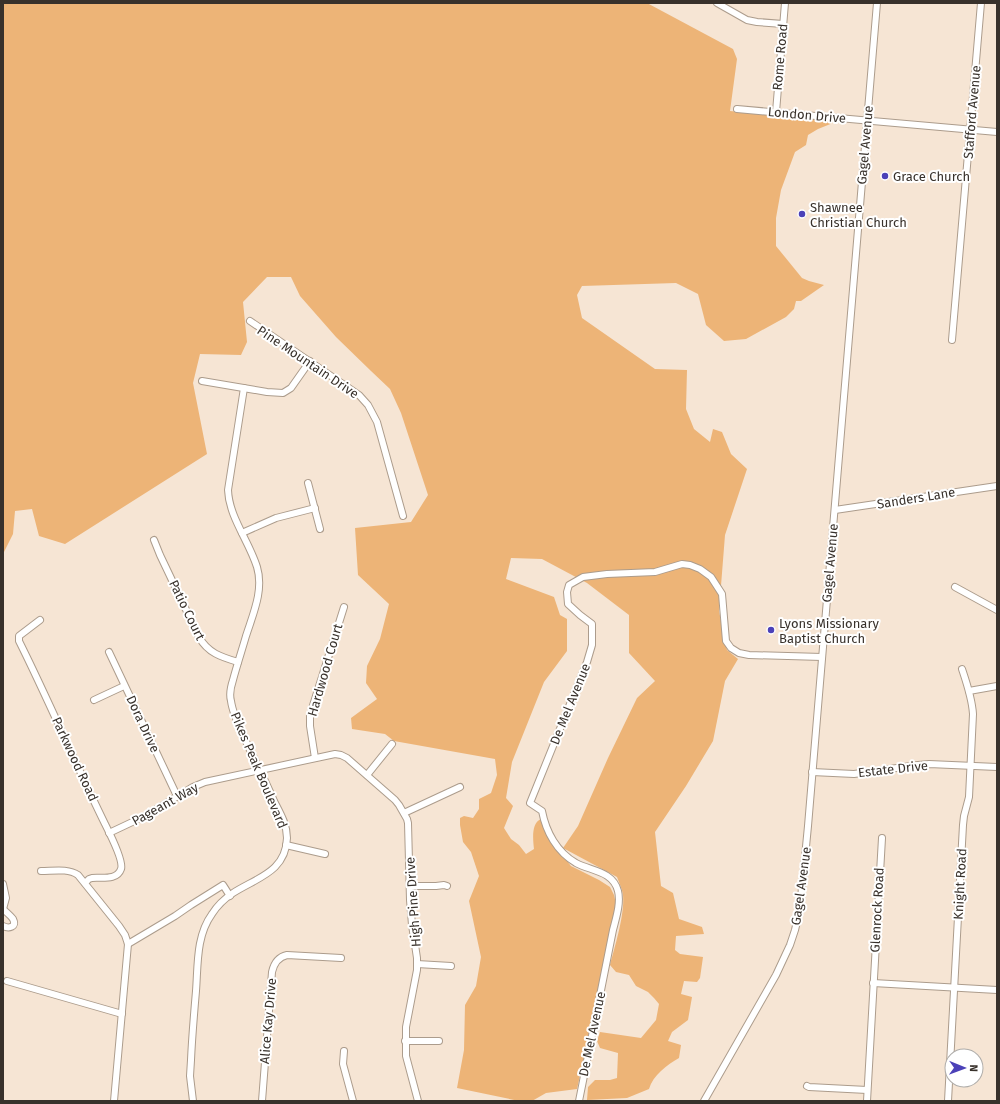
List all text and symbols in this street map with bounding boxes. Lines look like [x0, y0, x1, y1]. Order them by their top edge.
street label: Rome Road [770, 23, 790, 91]
street label: Stafford Avenue [960, 65, 984, 159]
street label: London Drive [767, 104, 847, 126]
street label: Gagel Avenue [854, 105, 876, 185]
place label: Grace Church [893, 169, 970, 184]
marker: Grace Church [880, 171, 890, 181]
place label: Shawnee Christian Church [810, 200, 907, 230]
marker: Shawnee Christian Church [797, 209, 807, 219]
street label: Pine Mountain Drive [254, 322, 362, 402]
street label: Sanders Lane [876, 484, 956, 512]
street label: Gagel Avenue [819, 523, 841, 603]
street label: Patio Court [166, 577, 208, 643]
place label: Lyons Missionary Baptist Church [779, 616, 879, 646]
street label: Hardwood Court [305, 622, 346, 718]
marker: Lyons Missionary Baptist Church [766, 625, 776, 635]
street label: De Mel Avenue [547, 661, 593, 747]
street label: Dora Drive [123, 693, 163, 755]
street label: Pikes Peak Boulevard [228, 709, 290, 831]
street label: Parkwood Road [49, 714, 101, 804]
street label: Estate Drive [857, 758, 929, 780]
street label: Pageant Way [129, 779, 201, 828]
street label: Gagel Avenue [788, 846, 814, 926]
street label: Knight Road [951, 848, 969, 920]
street label: High Pine Drive [402, 856, 424, 948]
street label: Glenrock Road [867, 867, 887, 953]
street label: Alice Kay Drive [257, 977, 279, 1065]
street label: De Mel Avenue [576, 990, 608, 1078]
north arrow [944, 1048, 984, 1088]
text: N [967, 1064, 980, 1072]

